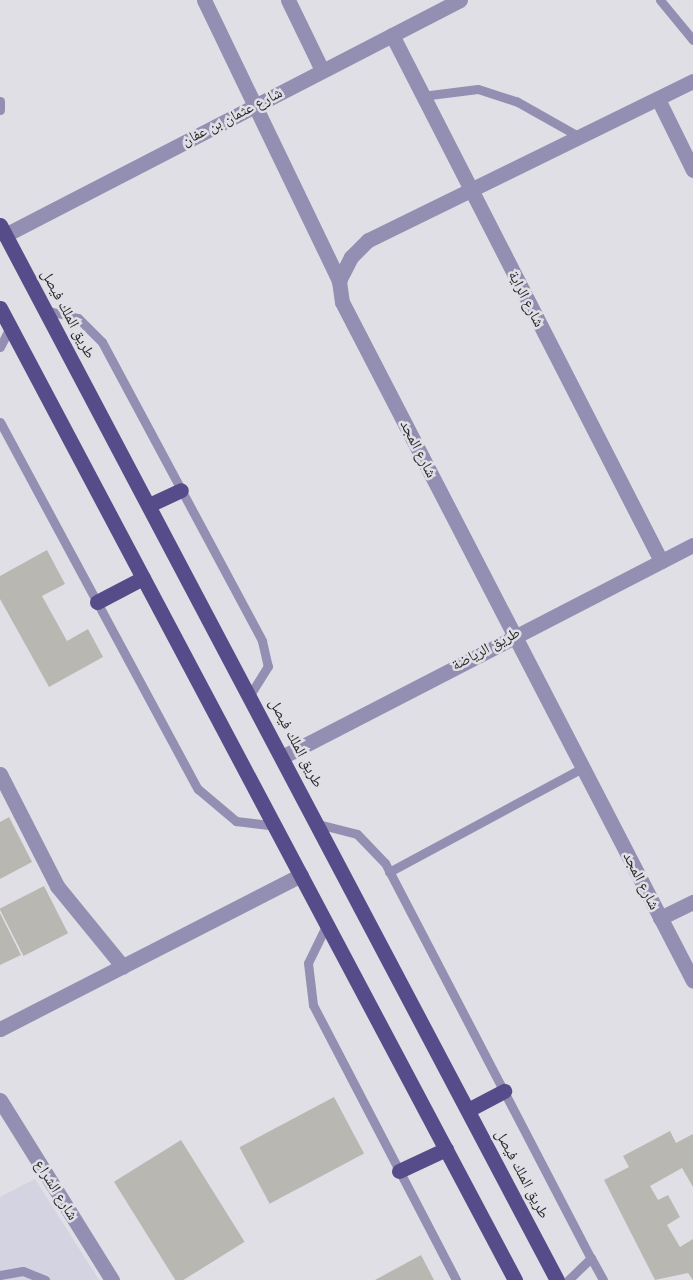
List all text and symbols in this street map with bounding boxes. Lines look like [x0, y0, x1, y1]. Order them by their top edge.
street label: شارع عثمان بن عفان [179, 84, 285, 150]
street label: طريق الملك فيصل [37, 266, 99, 362]
street label: شارع الراية [504, 268, 548, 330]
street label: شارع المجد [396, 417, 440, 481]
street label: طريق الرياضة [449, 623, 523, 675]
street label: طريق الملك فيصل [265, 695, 327, 791]
street label: شارع المجد [619, 849, 663, 913]
street label: طريق الملك فيصل [491, 1126, 553, 1222]
street label: شارع الشراع [30, 1157, 82, 1223]

